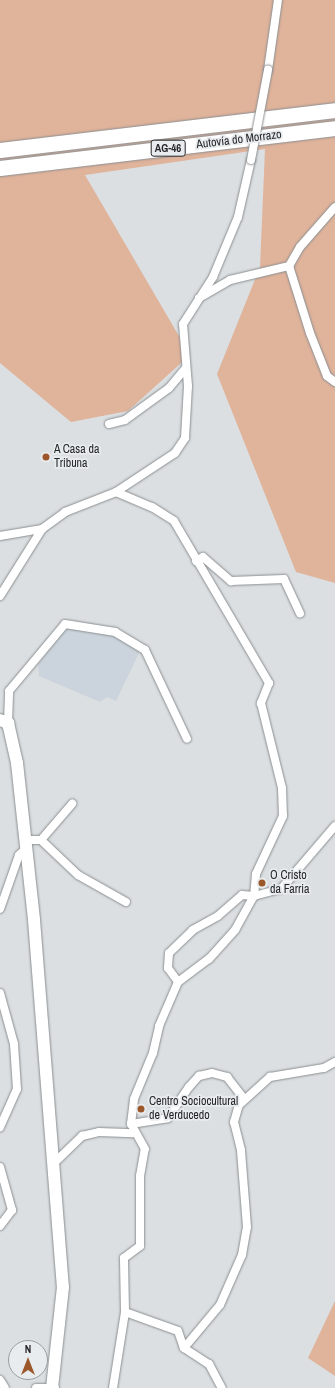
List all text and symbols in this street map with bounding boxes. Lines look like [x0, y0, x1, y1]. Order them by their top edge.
street label: Autovía do Morrazo [196, 128, 282, 152]
road number: AG-46 [150, 139, 186, 157]
place label: A Casa da Tribuna [54, 443, 100, 471]
marker: A Casa da Tribuna [41, 452, 51, 462]
place label: O Cristo da Farria [270, 869, 309, 897]
marker: O Cristo da Farria [257, 878, 267, 888]
place label: Centro Sociocultural de Verducedo [149, 1095, 238, 1123]
marker: Centro Sociocultural de Verducedo [136, 1104, 146, 1114]
north arrow [8, 1340, 48, 1380]
text: N [25, 1342, 31, 1356]

